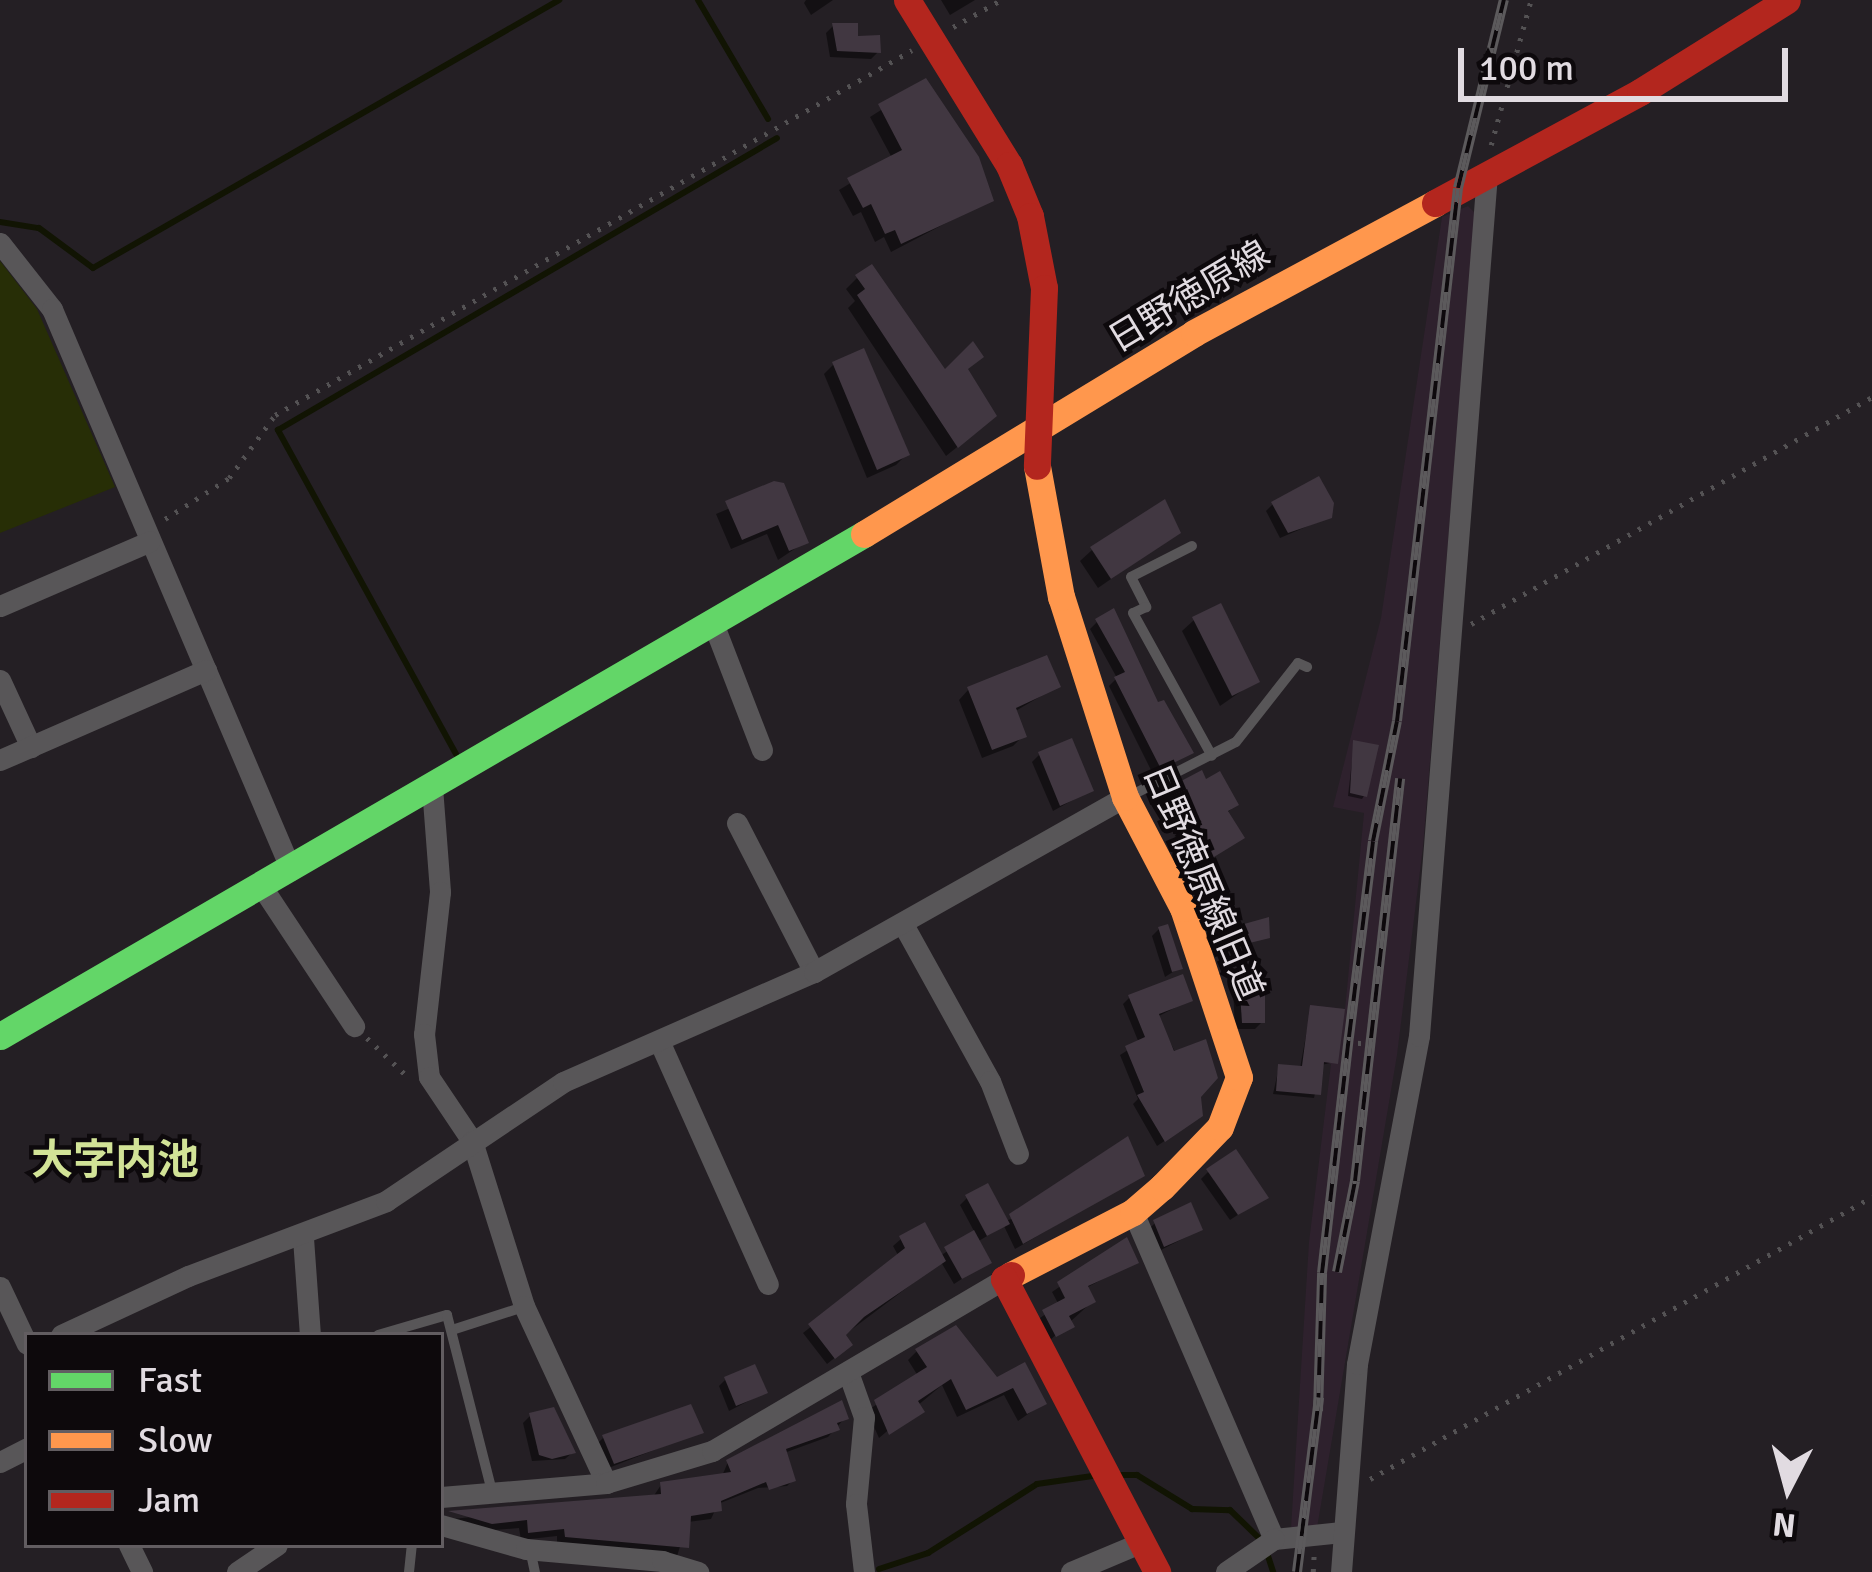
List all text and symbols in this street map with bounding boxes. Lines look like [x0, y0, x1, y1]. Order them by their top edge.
scale bar [1464, 24, 1794, 98]
text: 100 m [1479, 46, 1574, 91]
street label: 日野徳原線 [1101, 232, 1277, 362]
street label: 日野徳原線旧道 [1134, 758, 1272, 1006]
district label: 大字内池 [31, 1136, 199, 1186]
legend [24, 1332, 444, 1548]
text: Fast [138, 1358, 202, 1403]
text: Slow [138, 1418, 213, 1463]
north arrow [1728, 1428, 1848, 1548]
text: Jam [138, 1478, 200, 1523]
text: N [1771, 1503, 1798, 1546]

